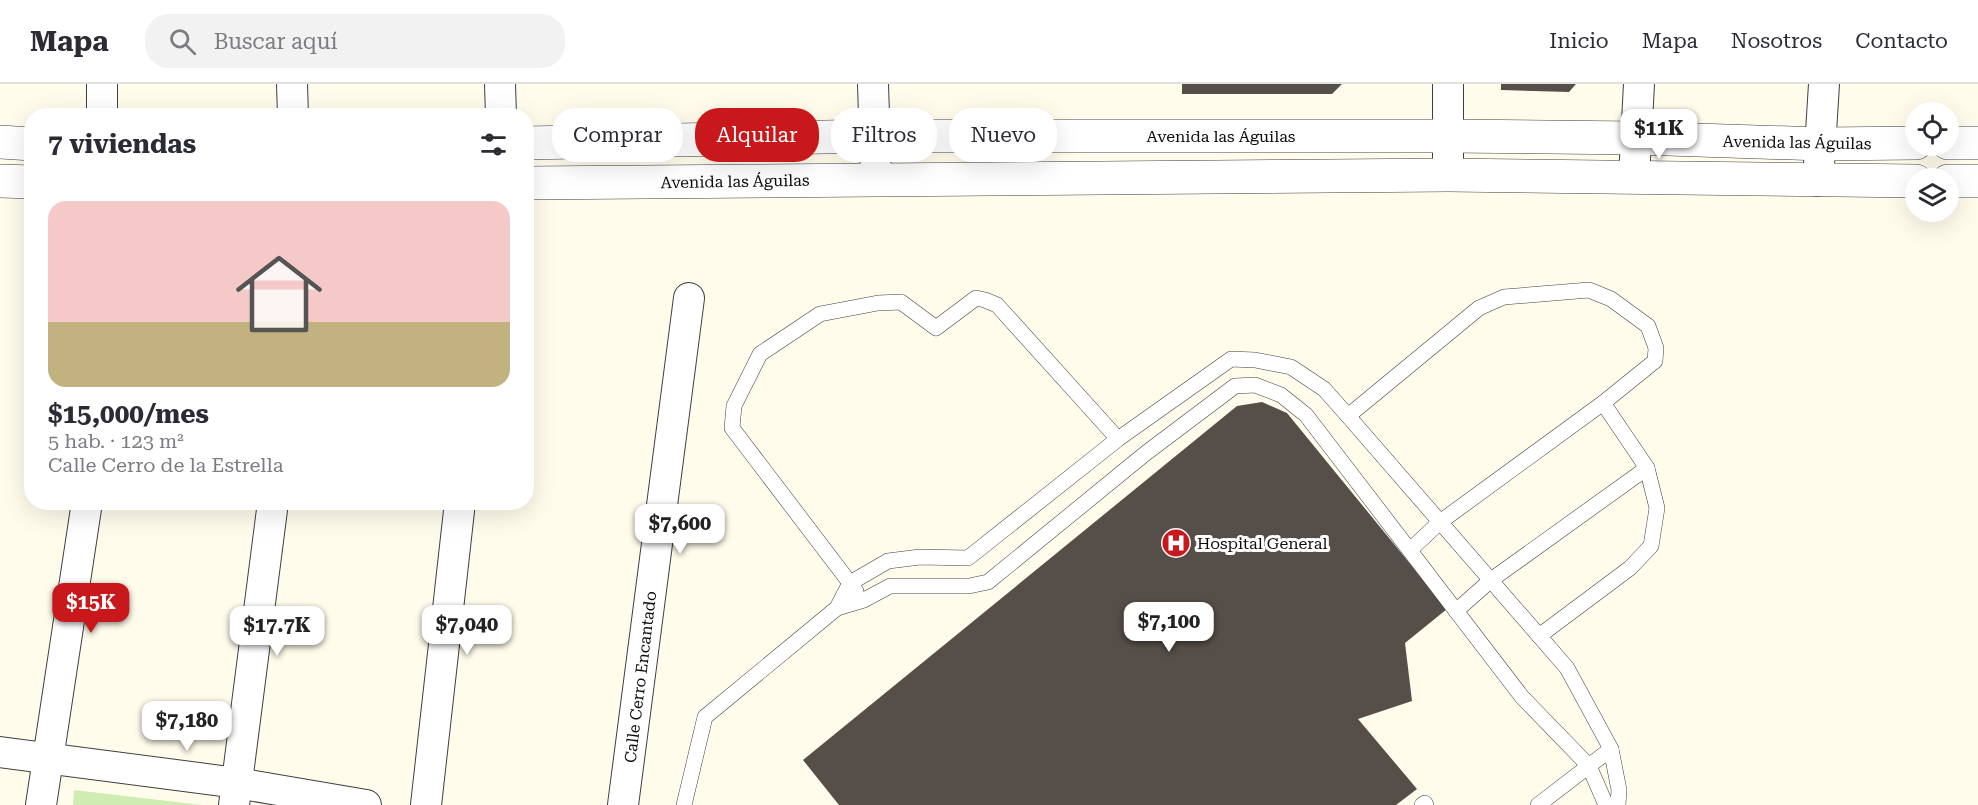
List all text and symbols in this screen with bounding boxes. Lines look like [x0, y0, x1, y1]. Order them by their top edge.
search box [145, 14, 565, 68]
text: Mapa [30, 25, 109, 58]
icon: search [166, 25, 199, 58]
text: Buscar aquí [214, 29, 338, 54]
text: Inicio [1549, 29, 1609, 53]
text: Mapa [1642, 29, 1698, 53]
text: Nosotros [1731, 29, 1822, 53]
text: Contacto [1855, 29, 1948, 53]
map controls [1905, 102, 1959, 222]
button: locate [1905, 102, 1959, 156]
chip: Comprar [552, 108, 683, 162]
chip: Alquilar [695, 108, 819, 162]
chip: Filtros [831, 108, 937, 162]
chip: Nuevo [949, 108, 1057, 162]
pin: $11K [1623, 109, 1695, 160]
text: $11K [1634, 116, 1684, 140]
street label: Avenida las Águilas [1147, 127, 1296, 146]
icon: filters [477, 128, 510, 161]
text: 7 viviendas [48, 129, 196, 159]
street label: Avenida las Águilas [1722, 132, 1872, 153]
button: layers [1905, 168, 1959, 222]
street label: Avenida las Águilas [660, 171, 810, 192]
icon: home [225, 240, 333, 348]
text: $15,000/mes [48, 399, 209, 429]
text: 5 hab. · 123 m² [48, 429, 184, 453]
text: Calle Cerro de la Estrella [48, 453, 284, 477]
pin: $7,600 [631, 504, 729, 555]
text: $7,600 [649, 511, 711, 535]
hospital icon: Hospital General [1160, 527, 1192, 559]
place label: Hospital General [1197, 534, 1327, 553]
pin: $15K [55, 583, 127, 634]
text: $15K [66, 590, 116, 614]
street label: Calle Cerro Encantado [621, 590, 660, 764]
pin: $7,100 [1120, 602, 1218, 653]
pin: $7,040 [418, 605, 516, 656]
pin: $17.7K [228, 606, 326, 657]
text: $7,100 [1138, 609, 1200, 633]
text: $7,040 [436, 612, 498, 636]
text: $17.7K [244, 613, 310, 637]
pin: $7,180 [138, 701, 236, 752]
text: $7,180 [156, 708, 218, 732]

